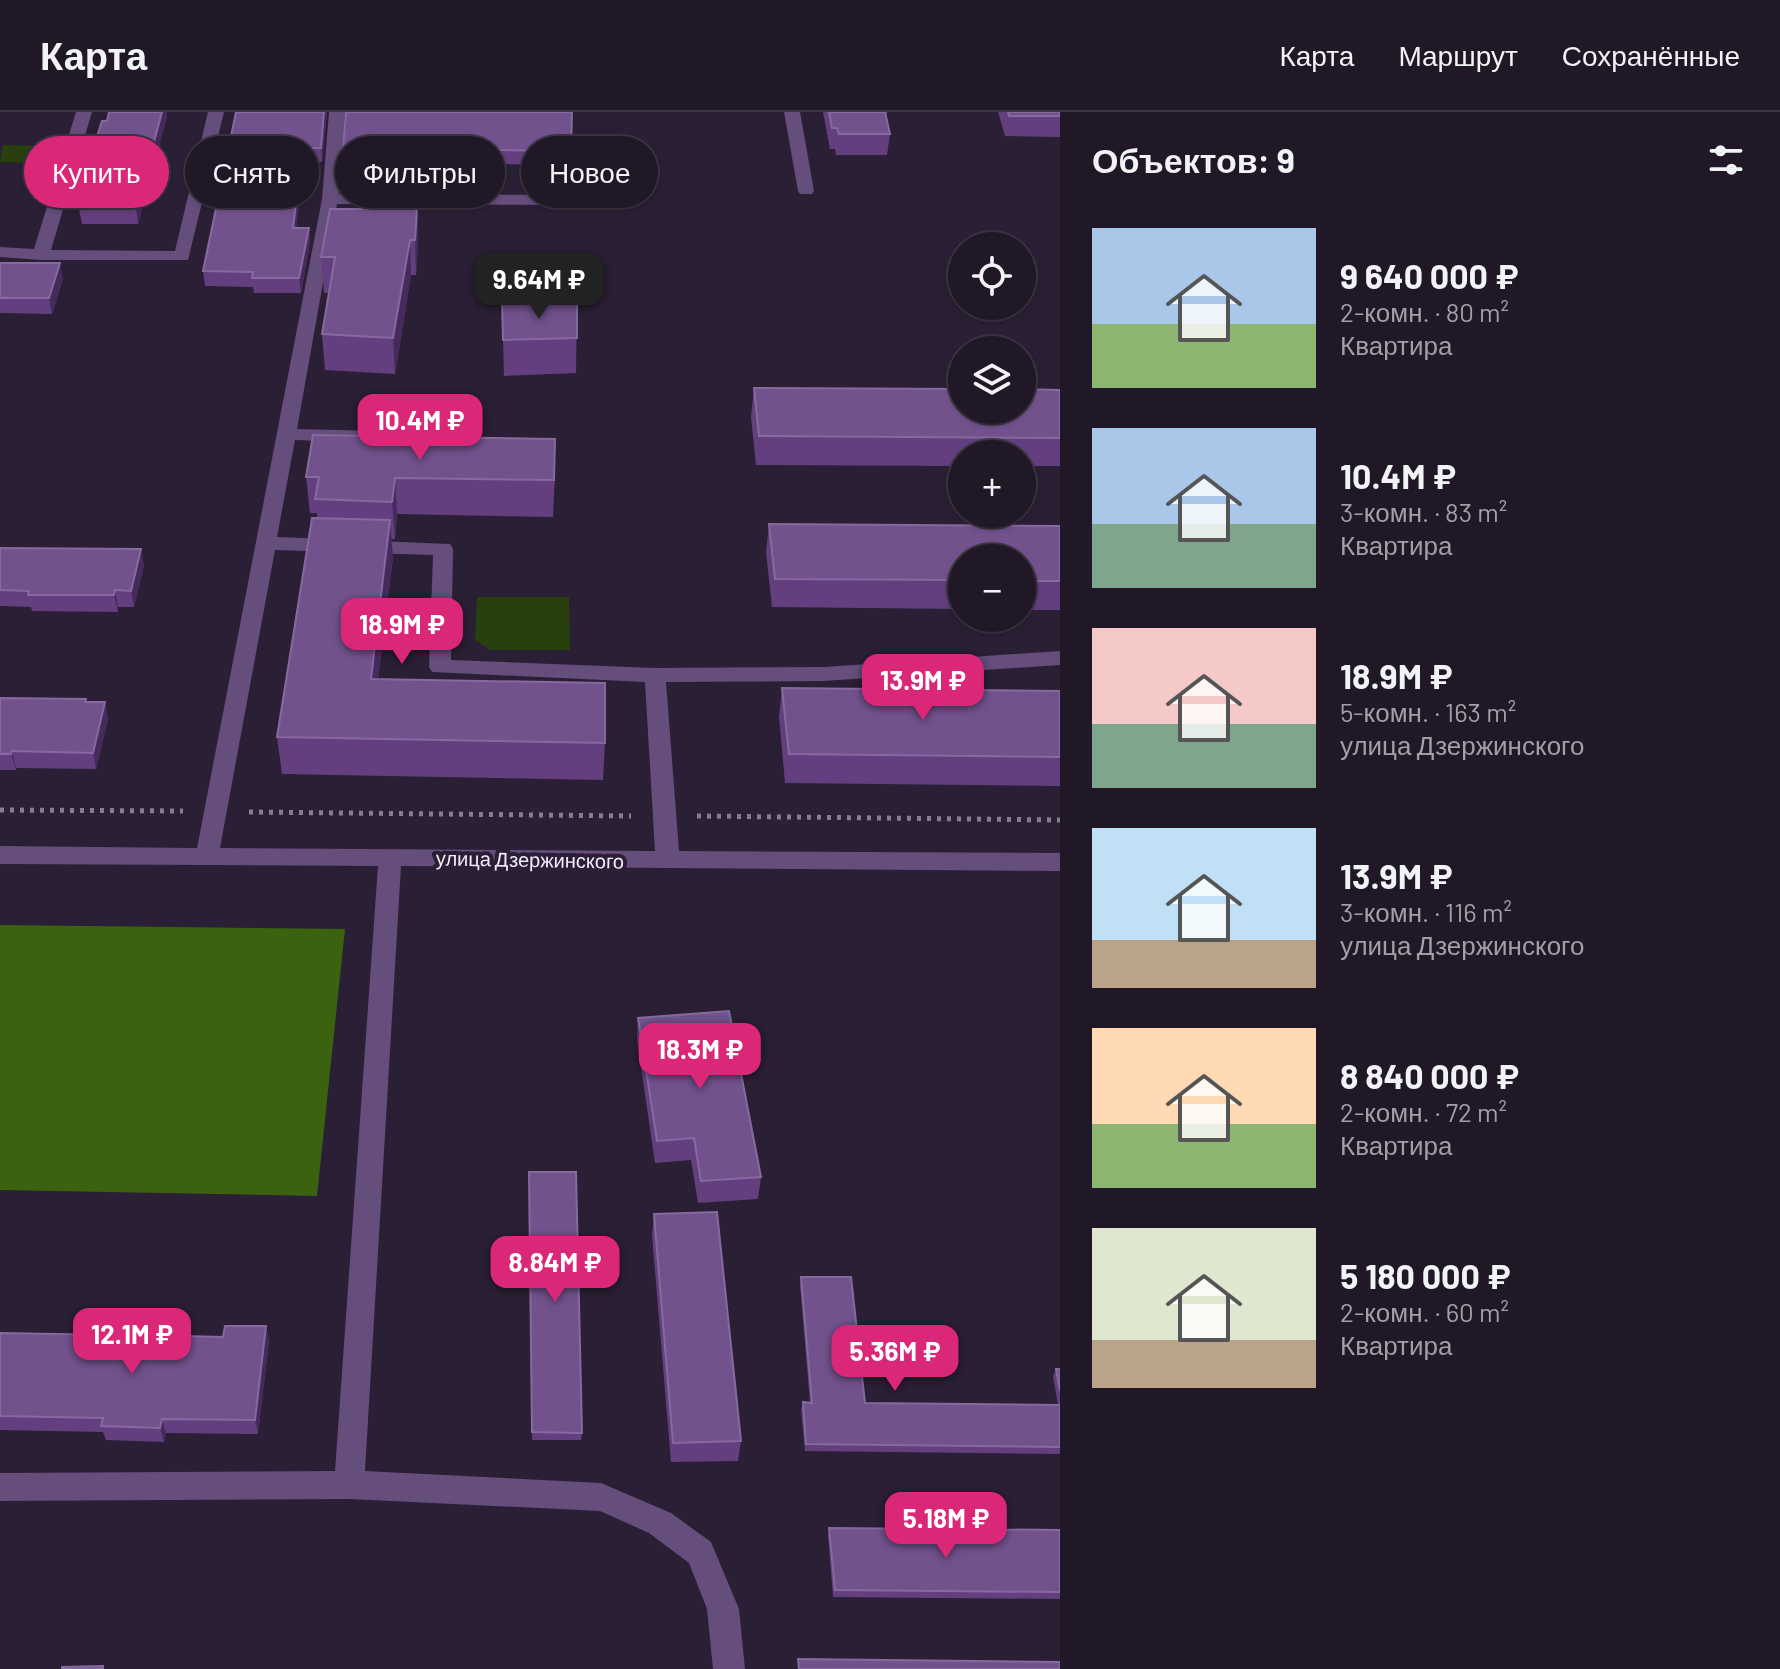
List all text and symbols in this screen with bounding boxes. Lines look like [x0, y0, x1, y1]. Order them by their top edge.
text: Карта [40, 32, 147, 78]
text: Карта [1279, 38, 1354, 72]
text: Маршрут [1398, 38, 1518, 72]
text: Сохранённые [1562, 38, 1740, 72]
chip: Купить [24, 136, 169, 208]
chip: Снять [185, 136, 319, 208]
chip: Фильтры [335, 136, 505, 208]
chip: Новое [521, 136, 658, 208]
icon: filters [1704, 138, 1748, 182]
text: Объектов: 9 [1092, 139, 1295, 180]
map controls [948, 232, 1036, 632]
button: locate [948, 232, 1036, 320]
pin: 9.64M ₽ [465, 253, 613, 321]
text: 9 640 000 ₽ [1340, 255, 1519, 296]
icon: home [1156, 260, 1252, 356]
text: 9.64M ₽ [493, 263, 585, 294]
text: 2-комн. · 80 m² [1340, 296, 1509, 327]
text: Квартира [1340, 329, 1452, 360]
button: layers [948, 336, 1036, 424]
pin: 10.4M ₽ [346, 394, 494, 462]
text: 10.4M ₽ [376, 404, 464, 435]
button: + [948, 440, 1036, 528]
text: 10.4M ₽ [1340, 455, 1456, 496]
icon: home [1156, 460, 1252, 556]
text: 3-комн. · 83 m² [1340, 496, 1507, 527]
text: Квартира [1340, 529, 1452, 560]
button: − [948, 544, 1036, 632]
pin: 18.9M ₽ [328, 598, 476, 666]
text: 18.9M ₽ [359, 608, 445, 639]
pin: 13.9M ₽ [849, 654, 997, 722]
text: 18.9M ₽ [1340, 655, 1453, 696]
icon: home [1156, 660, 1252, 756]
text: 13.9M ₽ [880, 664, 966, 695]
text: 5-комн. · 163 m² [1340, 696, 1516, 727]
text: улица Дзержинского [1340, 729, 1584, 760]
street label: улица Дзержинского [436, 845, 624, 873]
text: 13.9M ₽ [1340, 855, 1453, 896]
icon: home [1156, 860, 1252, 956]
text: 3-комн. · 116 m² [1340, 896, 1512, 927]
text: улица Дзержинского [1340, 929, 1584, 960]
pin: 18.3M ₽ [626, 1023, 774, 1091]
text: 18.3M ₽ [657, 1033, 743, 1064]
text: 8 840 000 ₽ [1340, 1055, 1519, 1096]
icon: home [1156, 1060, 1252, 1156]
text: 2-комн. · 72 m² [1340, 1096, 1507, 1127]
text: Квартира [1340, 1129, 1452, 1160]
pin: 8.84M ₽ [481, 1236, 629, 1304]
text: 8.84M ₽ [509, 1246, 601, 1277]
text: 5 180 000 ₽ [1340, 1255, 1511, 1296]
icon: home [1156, 1260, 1252, 1356]
text: 2-комн. · 60 m² [1340, 1296, 1509, 1327]
pin: 12.1M ₽ [58, 1308, 206, 1376]
text: 12.1M ₽ [91, 1318, 173, 1349]
pin: 5.36M ₽ [821, 1325, 969, 1393]
text: Квартира [1340, 1329, 1452, 1360]
text: 5.36M ₽ [849, 1335, 941, 1366]
pin: 5.18M ₽ [872, 1492, 1020, 1560]
text: 5.18M ₽ [903, 1502, 989, 1533]

